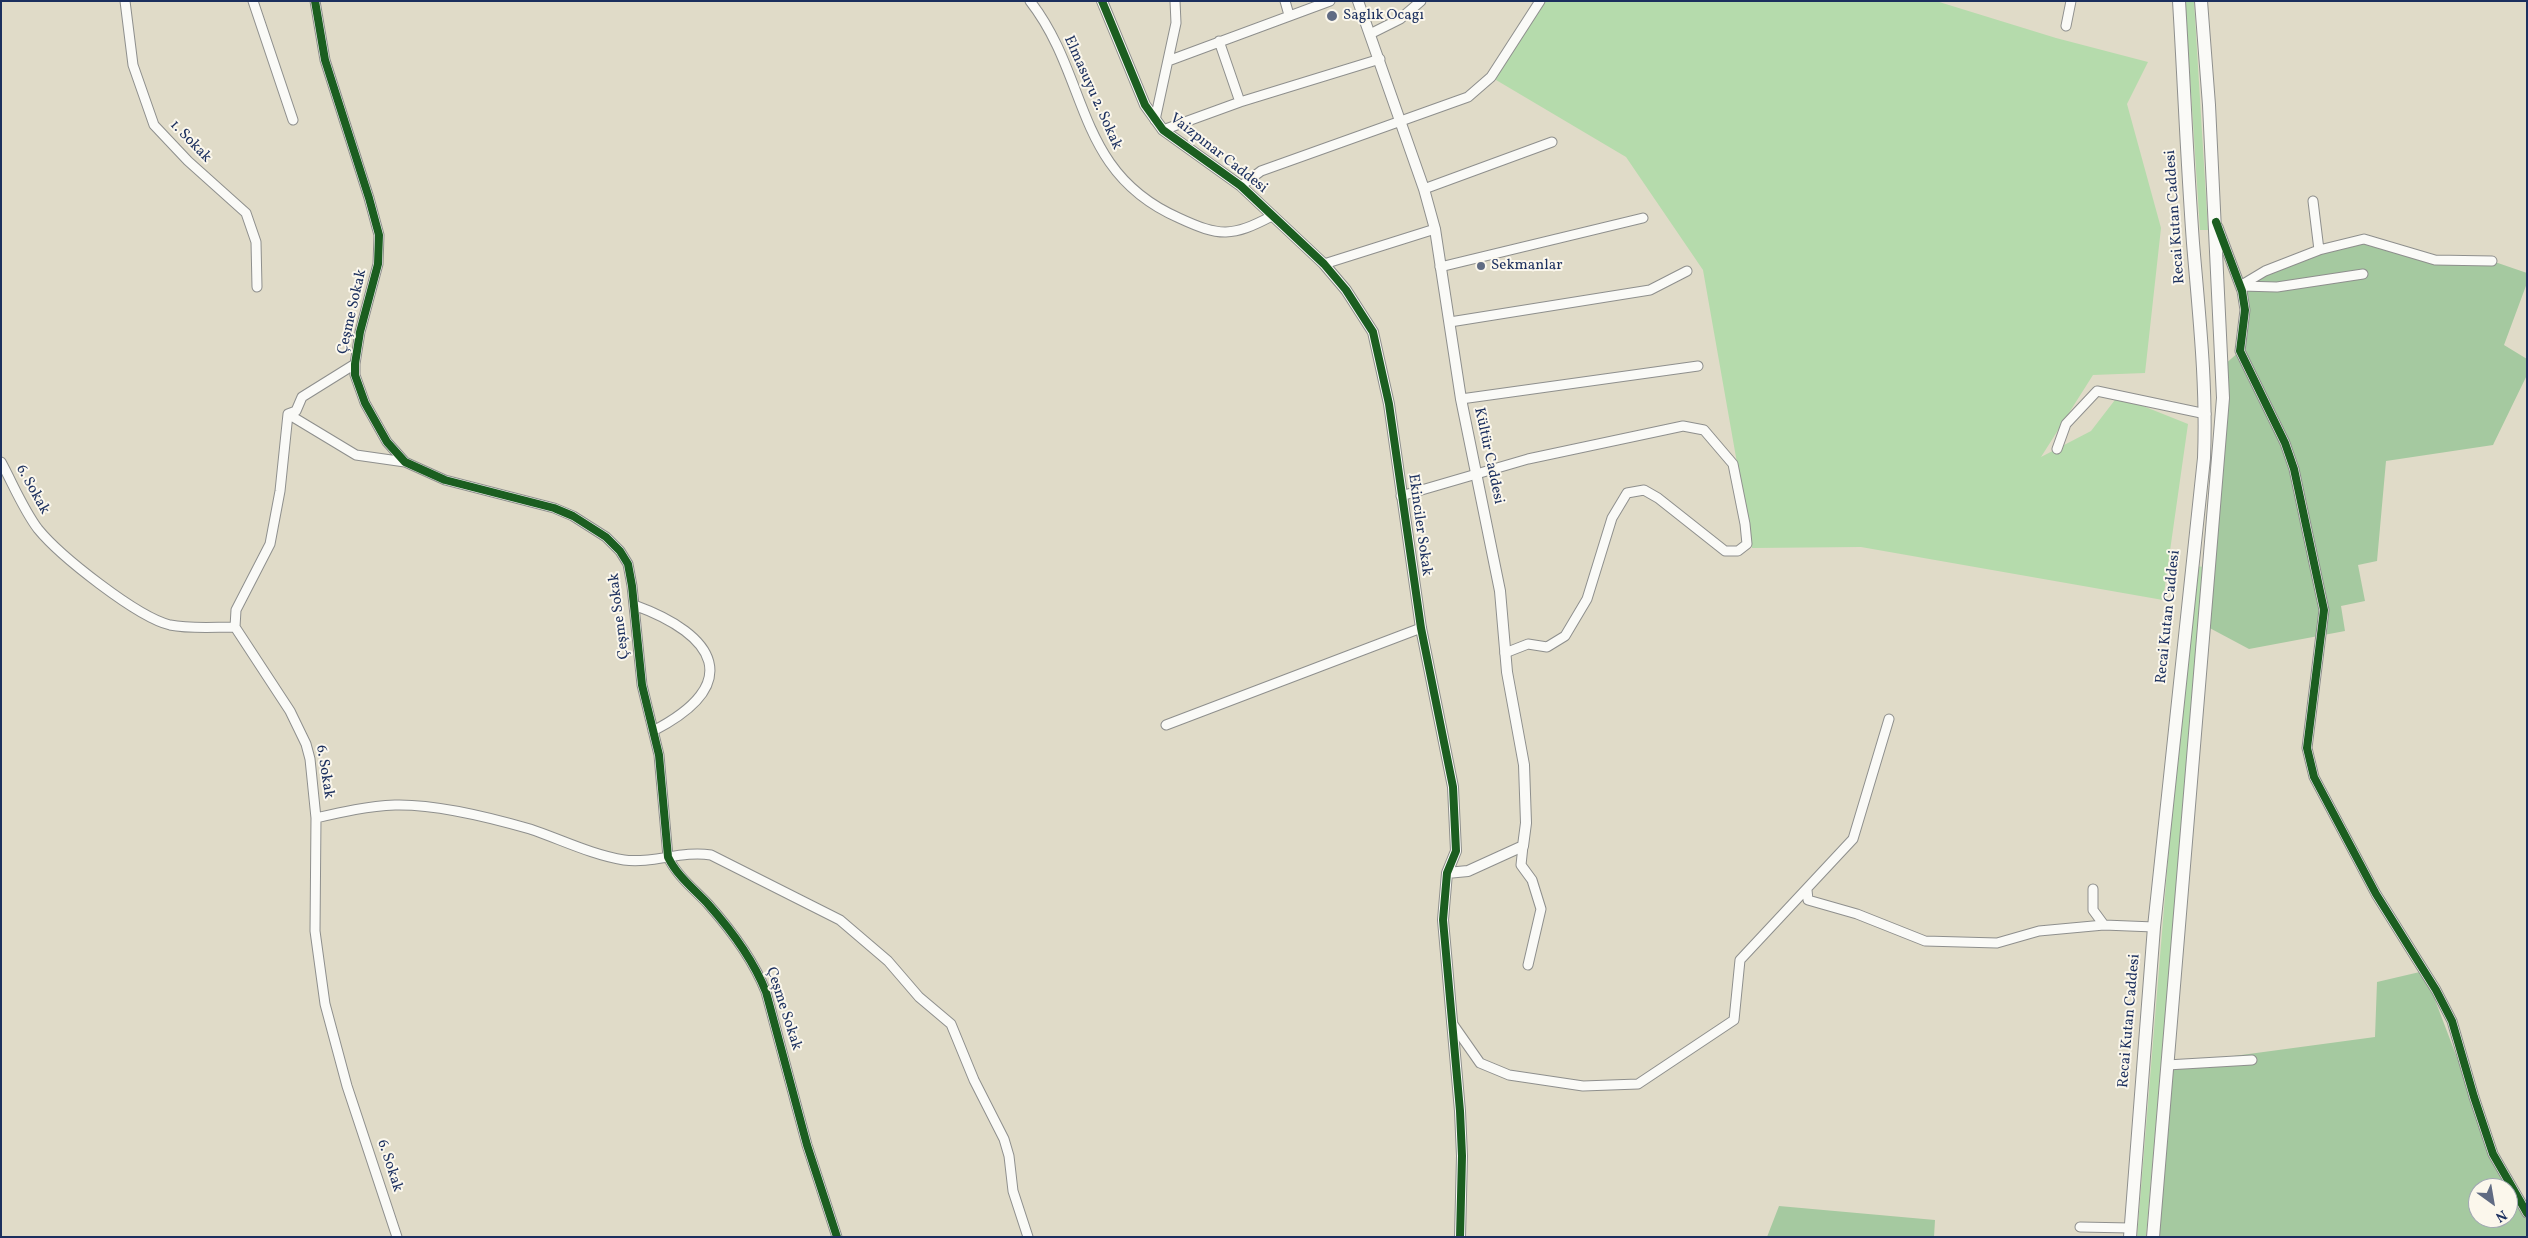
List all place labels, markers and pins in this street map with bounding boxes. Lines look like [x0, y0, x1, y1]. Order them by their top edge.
place label: Saglık Ocagı [1343, 7, 1424, 25]
marker: Saglık Ocagı [1325, 9, 1339, 23]
place label: Sekmanlar [1491, 257, 1563, 275]
marker: Sekmanlar [1475, 260, 1487, 272]

